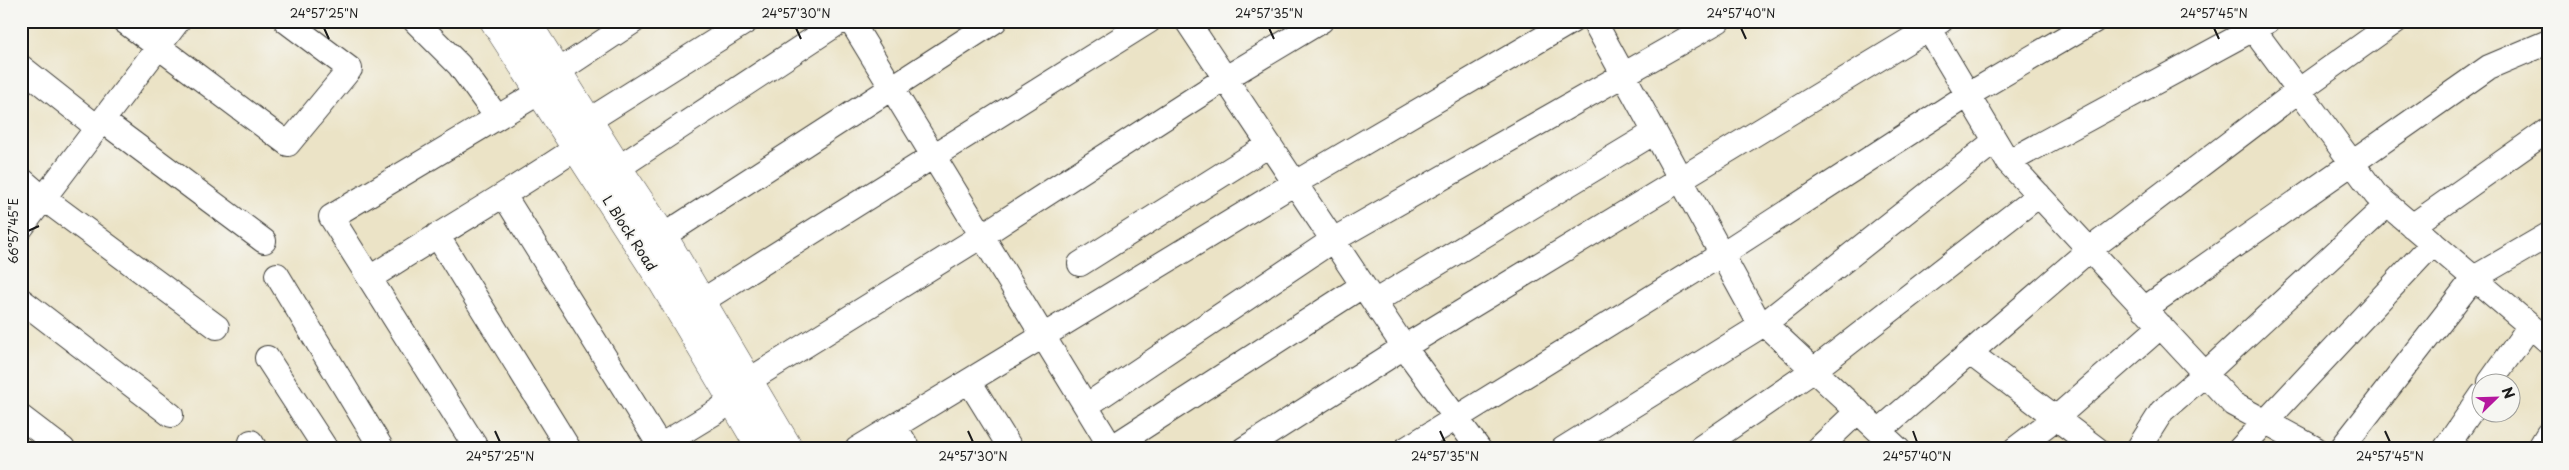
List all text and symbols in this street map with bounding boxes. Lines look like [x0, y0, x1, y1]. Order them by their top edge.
text: 24°57'25"N [290, 4, 358, 22]
text: 24°57'30"N [761, 4, 831, 22]
text: 24°57'35"N [1235, 4, 1303, 22]
text: 24°57'40"N [1706, 4, 1776, 22]
text: 24°57'45"N [2180, 4, 2248, 22]
street label: L Block Road [598, 191, 662, 275]
text: 66°57'45"E [4, 198, 22, 264]
north arrow [2472, 372, 2522, 422]
text: N [2497, 384, 2520, 402]
text: 24°57'25"N [466, 447, 534, 465]
text: 24°57'30"N [938, 447, 1008, 465]
text: 24°57'35"N [1411, 447, 1479, 465]
text: 24°57'40"N [1882, 447, 1952, 465]
text: 24°57'45"N [2356, 447, 2424, 465]

